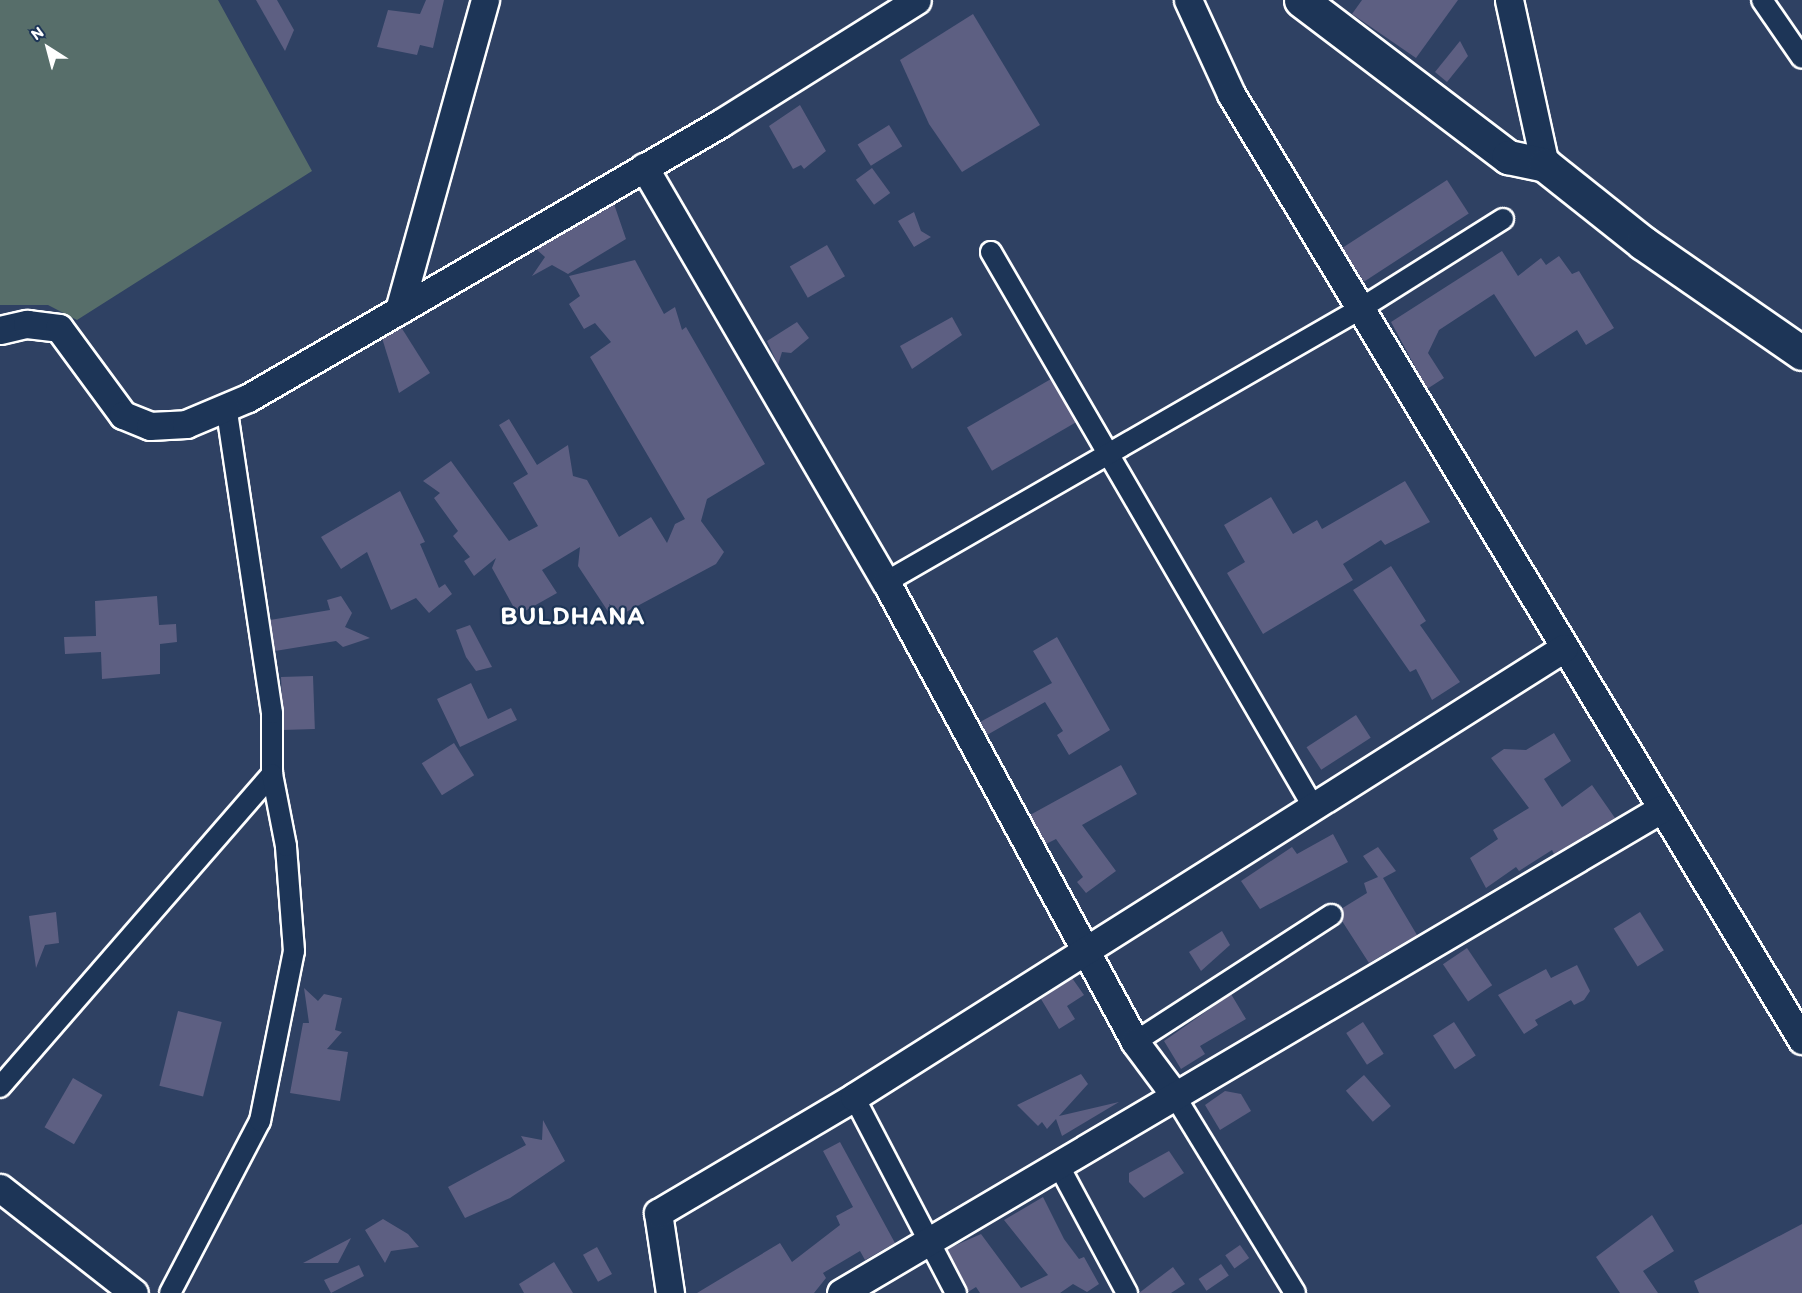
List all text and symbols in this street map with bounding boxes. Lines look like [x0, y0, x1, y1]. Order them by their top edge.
north arrow [18, 18, 78, 78]
text: N [27, 22, 47, 44]
district label: BULDHANA [500, 600, 646, 632]

